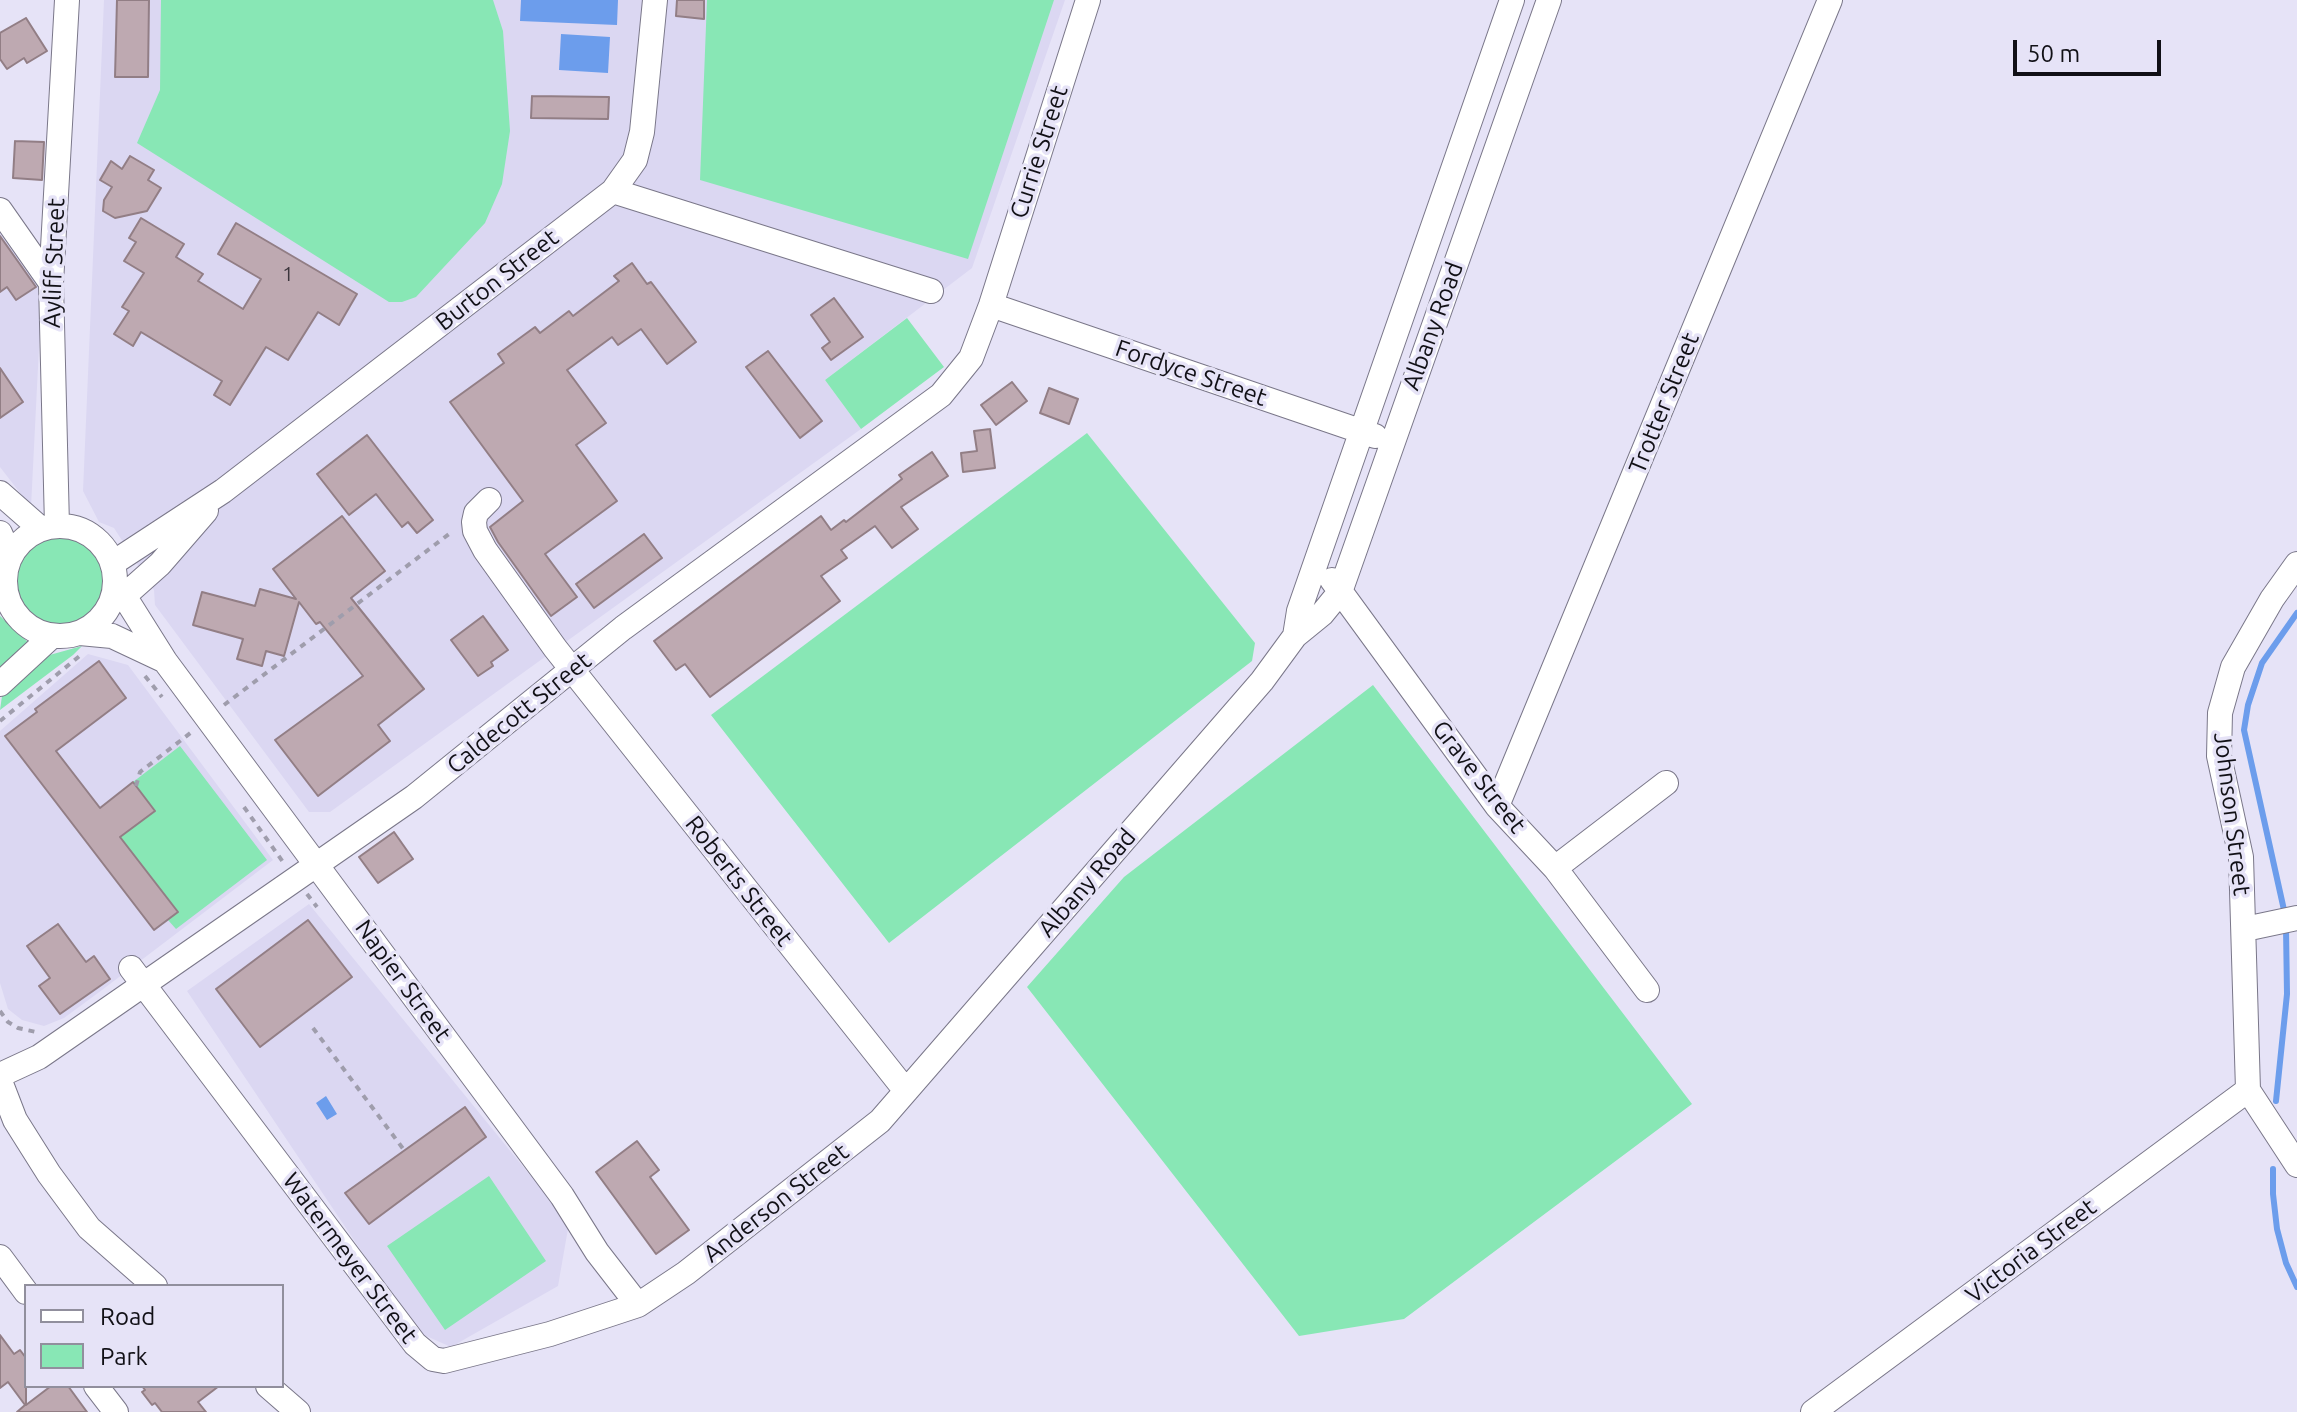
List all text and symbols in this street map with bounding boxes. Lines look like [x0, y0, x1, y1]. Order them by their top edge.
scale bar [2017, 24, 2165, 74]
text: 50 m [2027, 40, 2080, 67]
street label: Currie Street [1004, 82, 1074, 222]
street label: Ayliff Street [37, 198, 71, 328]
street label: Burton Street [430, 223, 564, 337]
street label: Albany Road [1397, 258, 1469, 394]
house number: 1 [282, 262, 294, 286]
street label: Trotter Street [1623, 328, 1705, 478]
street label: Fordyce Street [1112, 334, 1270, 412]
street label: Caldecott Street [441, 646, 597, 780]
street label: Grave Street [1426, 715, 1532, 839]
street label: Johnson Street [2208, 731, 2256, 897]
street label: Roberts Street [679, 810, 799, 952]
street label: Albany Road [1032, 823, 1142, 943]
street label: Napier Street [349, 914, 457, 1048]
street label: Anderson Street [698, 1137, 854, 1269]
street label: Watermeyer Street [276, 1167, 424, 1349]
street label: Victoria Street [1960, 1193, 2102, 1309]
legend [24, 1284, 284, 1388]
text: Road [100, 1303, 155, 1330]
text: Park [100, 1343, 148, 1370]

